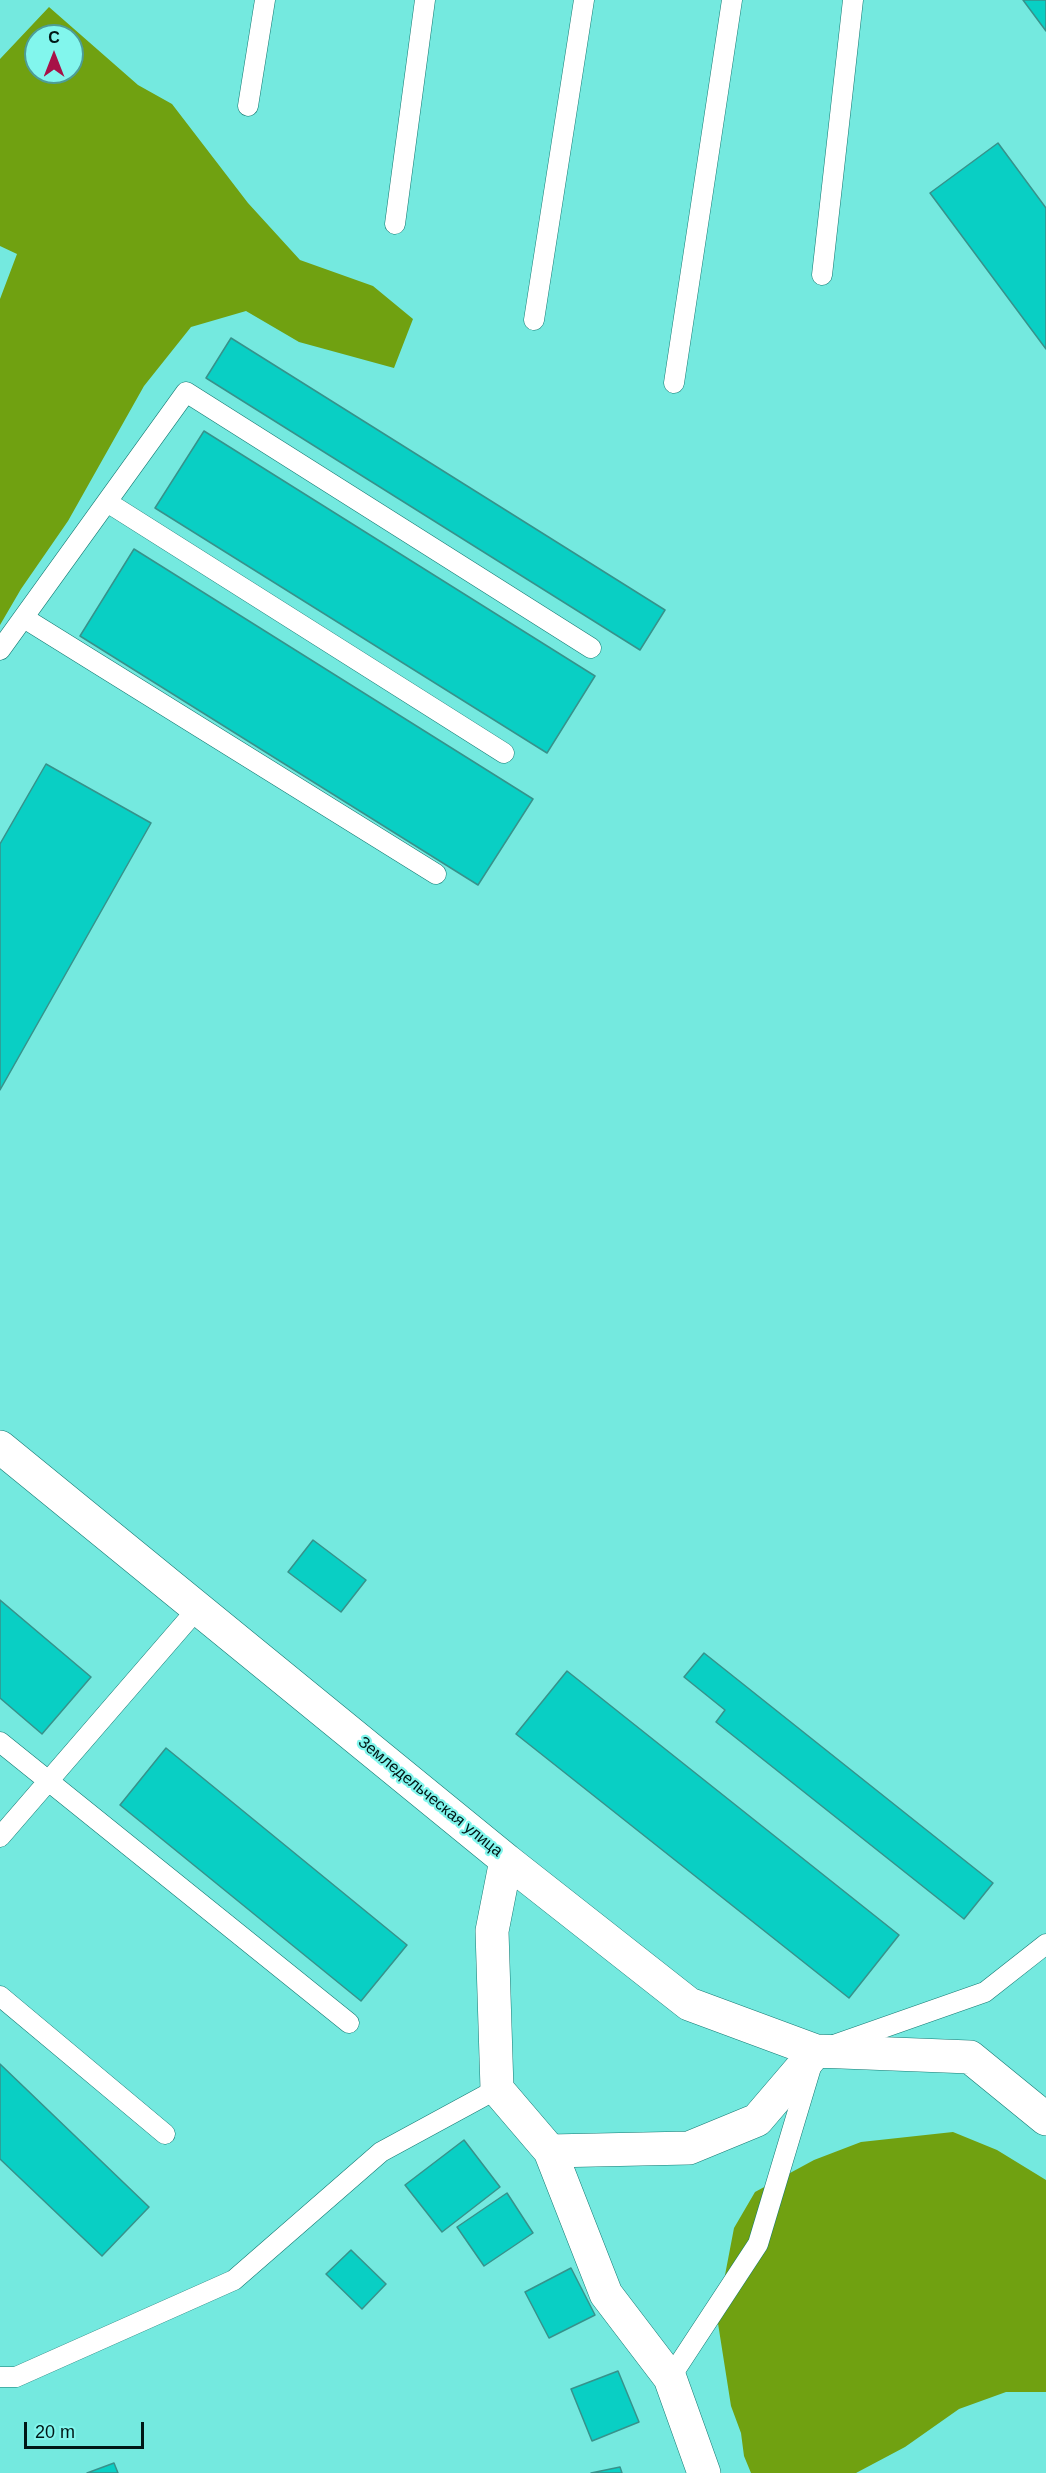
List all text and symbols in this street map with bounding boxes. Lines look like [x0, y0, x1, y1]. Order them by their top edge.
north arrow [24, 24, 84, 84]
text: С [48, 29, 60, 46]
street label: Земледельческая улица [354, 1733, 506, 1861]
scale bar [27, 2410, 147, 2448]
text: 20 m [35, 2422, 75, 2442]

